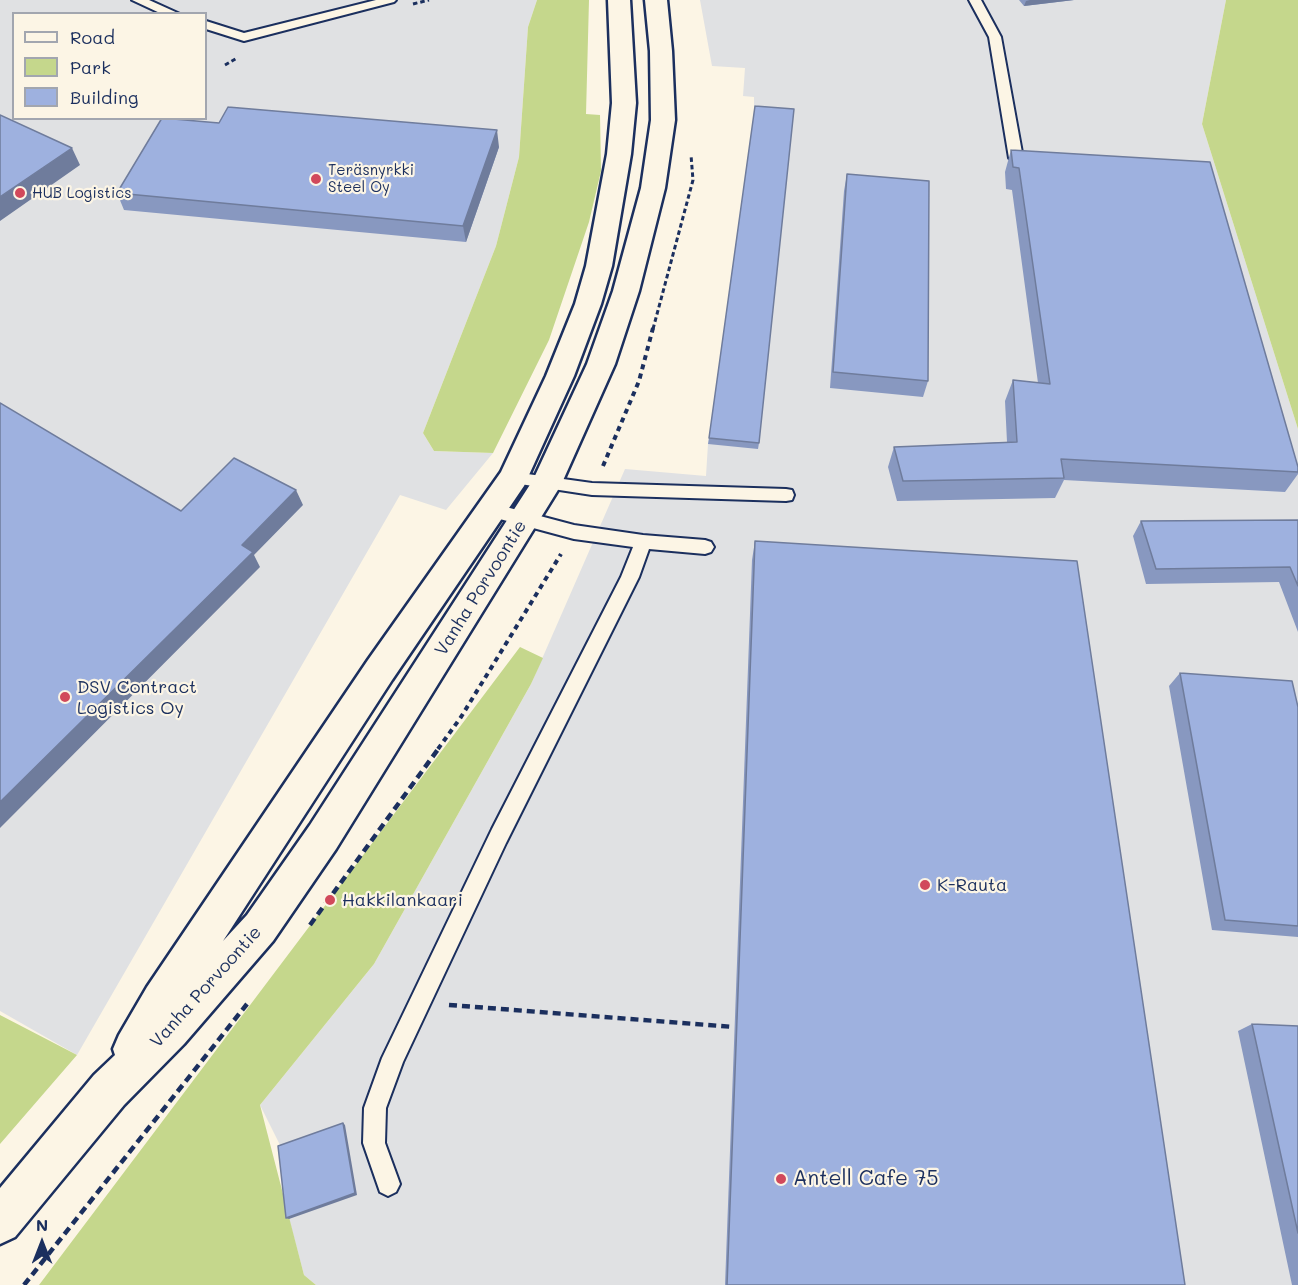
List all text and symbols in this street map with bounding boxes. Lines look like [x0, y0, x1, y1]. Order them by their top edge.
legend [12, 12, 207, 120]
text: Road [70, 25, 115, 49]
text: Park [70, 55, 111, 79]
text: Building [70, 85, 138, 109]
place label: Teräsnyrkki Steel Oy [328, 161, 414, 196]
marker: Teräsnyrkki Steel Oy [309, 172, 323, 186]
place label: HUB Logistics [32, 184, 131, 202]
marker: HUB Logistics [13, 186, 27, 200]
street label: Vanha Porvoontie [431, 516, 531, 660]
place label: DSV Contract Logistics Oy [77, 676, 197, 718]
marker: DSV Contract Logistics Oy [58, 690, 72, 704]
place label: K-Rauta [937, 874, 1007, 896]
marker: K-Rauta [918, 878, 932, 892]
place label: Hakkilankaari [342, 889, 463, 911]
marker: Hakkilankaari [323, 893, 337, 907]
street label: Vanha Porvoontie [146, 922, 266, 1052]
place label: Antell Cafe 75 [793, 1166, 939, 1192]
marker: Antell Cafe 75 [774, 1172, 788, 1186]
north arrow [12, 1213, 72, 1273]
text: N [36, 1214, 48, 1235]

